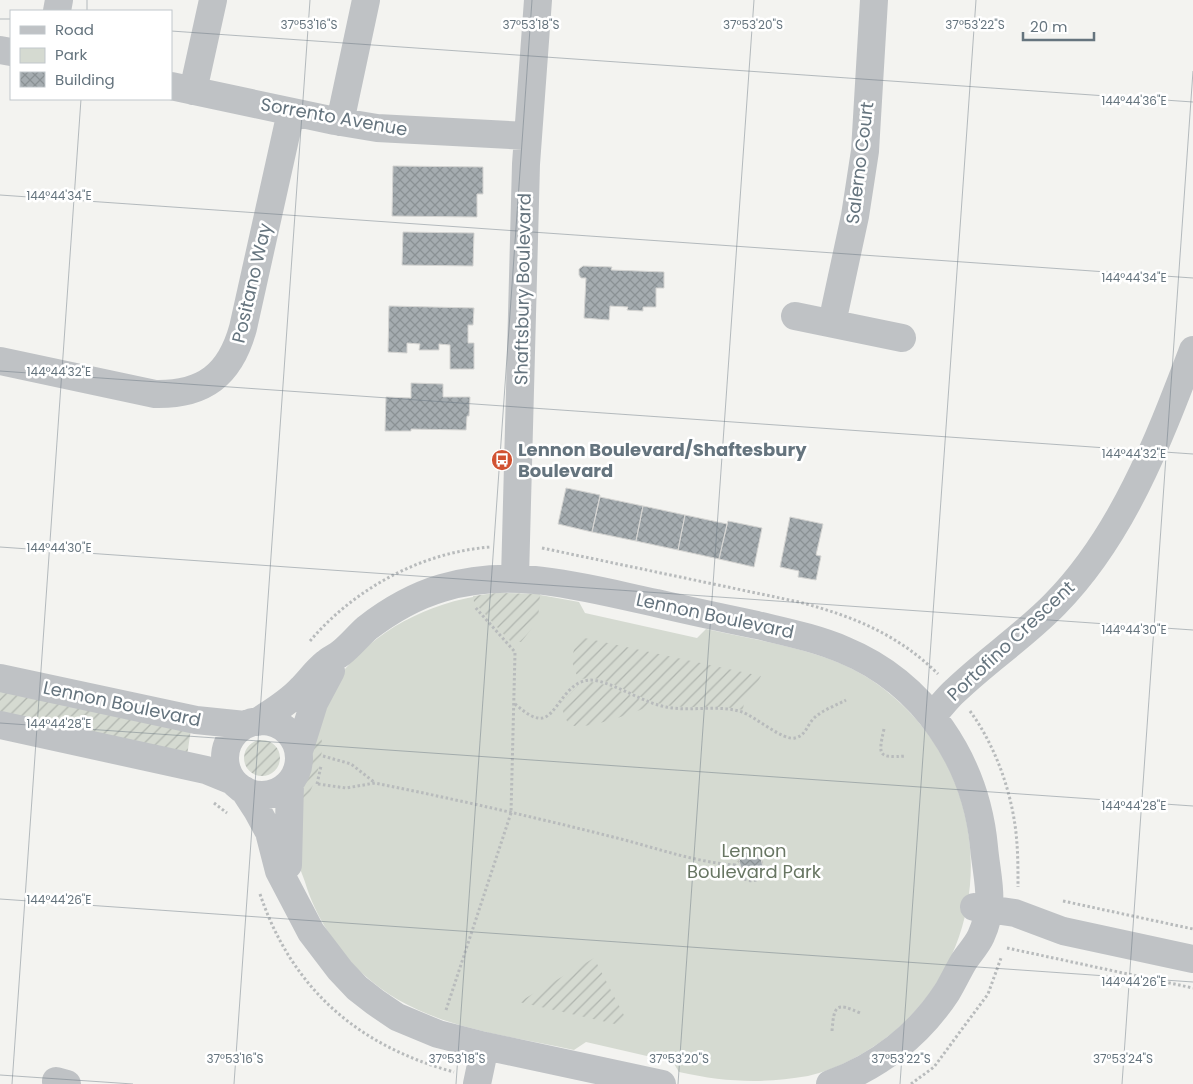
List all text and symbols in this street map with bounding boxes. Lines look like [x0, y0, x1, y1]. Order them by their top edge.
legend [10, 10, 172, 100]
scale bar [1023, 10, 1094, 42]
text: 37°53'16"S [280, 16, 338, 33]
text: 37°53'18"S [502, 16, 560, 33]
text: 37°53'20"S [723, 16, 783, 33]
text: 37°53'22"S [945, 16, 1005, 33]
text: 20 m [1030, 16, 1068, 37]
text: Road [55, 19, 94, 40]
text: Park [55, 44, 87, 65]
text: Building [55, 69, 115, 90]
street label: Sorrento Avenue [259, 91, 409, 142]
text: 144°44'36"E [1101, 92, 1167, 109]
street label: Salerno Court [840, 100, 879, 226]
text: 144°44'34"E [26, 187, 92, 204]
street label: Shaftsbury Boulevard [508, 193, 537, 385]
street label: Positano Way [226, 221, 277, 345]
text: 144°44'34"E [1101, 269, 1167, 286]
text: 144°44'32"E [27, 363, 91, 380]
place label: Lennon Boulevard/Shaftesbury Boulevard [518, 437, 807, 483]
text: 144°44'32"E [1102, 445, 1166, 462]
bus stop icon: Lennon Boulevard/Shaftesbury Boulevard [490, 448, 514, 472]
text: 144°44'30"E [26, 539, 92, 556]
street label: Portofino Crescent [941, 575, 1080, 706]
street label: Lennon Boulevard [634, 587, 796, 644]
text: 144°44'30"E [1101, 621, 1167, 638]
street label: Lennon Boulevard [41, 675, 203, 732]
text: 144°44'28"E [27, 715, 92, 732]
text: 144°44'28"E [1102, 797, 1167, 814]
park label: Lennon Boulevard Park [687, 838, 822, 884]
text: 144°44'26"E [26, 891, 92, 908]
text: 144°44'26"E [1101, 973, 1167, 990]
text: 37°53'16"S [206, 1050, 264, 1067]
text: 37°53'18"S [428, 1050, 486, 1067]
text: 37°53'20"S [649, 1050, 709, 1067]
text: 37°53'22"S [871, 1050, 931, 1067]
text: 37°53'24"S [1093, 1050, 1153, 1067]

